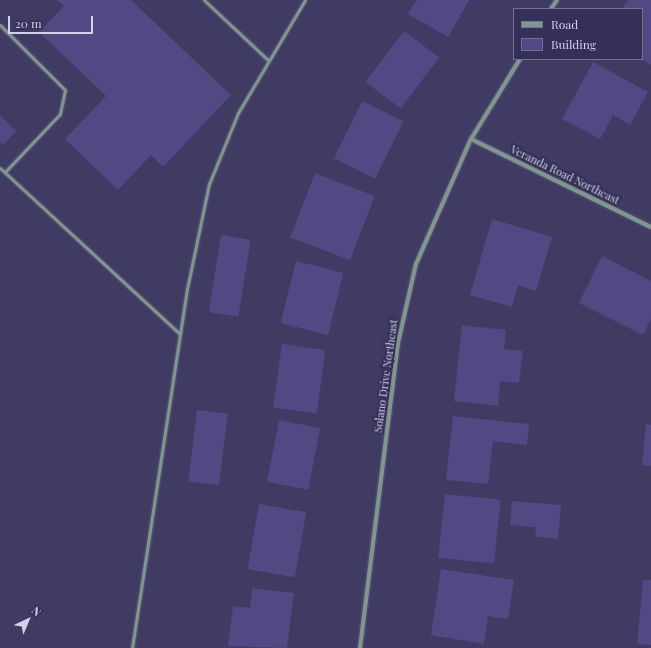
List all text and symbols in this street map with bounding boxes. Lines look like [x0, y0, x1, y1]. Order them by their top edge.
scale bar [10, 8, 95, 34]
legend [513, 8, 643, 60]
text: 20 m [15, 15, 42, 31]
text: Road [551, 16, 578, 32]
text: Building [551, 36, 596, 52]
street label: Veranda Road Northeast [508, 143, 622, 207]
street label: Solano Drive Northeast [372, 319, 400, 433]
north arrow [8, 600, 48, 640]
text: N [29, 603, 45, 619]

